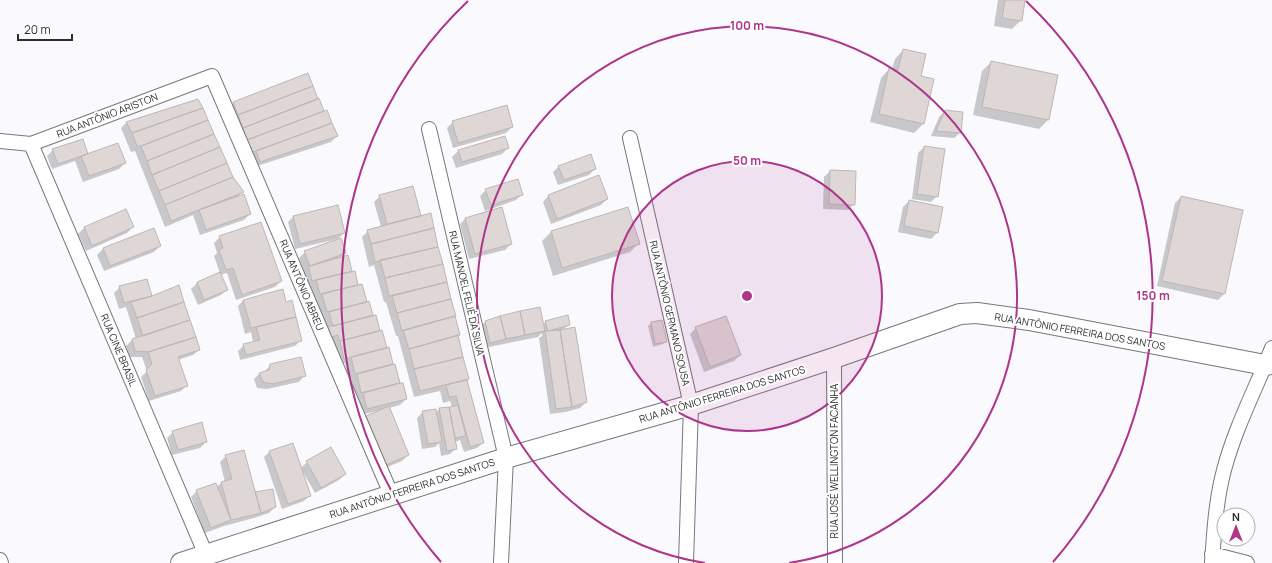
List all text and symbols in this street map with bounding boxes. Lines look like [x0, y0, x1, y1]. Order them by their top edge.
scale bar [18, 16, 72, 42]
text: 100 m [730, 17, 764, 34]
text: 20 m [24, 21, 51, 38]
street label: RUA ANTÔNIO ARISTON [54, 89, 160, 141]
text: 50 m [733, 152, 761, 169]
street label: RUA MANOEL FELIÉ DA SILVA [446, 229, 488, 357]
street label: RUA ANTÔNIO ABREU [276, 237, 328, 333]
street label: RUA ANTÔNIO GERMANO SOUSA [646, 239, 694, 388]
text: 150 m [1136, 287, 1170, 304]
centre of rings [740, 289, 754, 303]
street label: RUA ANTÔNIO FERREIRA DOS SANTOS [994, 309, 1166, 353]
street label: RUA CINE BRASIL [97, 312, 141, 388]
street label: RUA ANTÔNIO FERREIRA DOS SANTOS [637, 362, 807, 426]
street label: RUA JOSÉ WELLINGTON FACANHA [827, 383, 841, 538]
street label: RUA ANTÔNIO FERREIRA DOS SANTOS [328, 455, 496, 521]
north arrow [1216, 507, 1256, 547]
text: N [1232, 509, 1240, 524]

